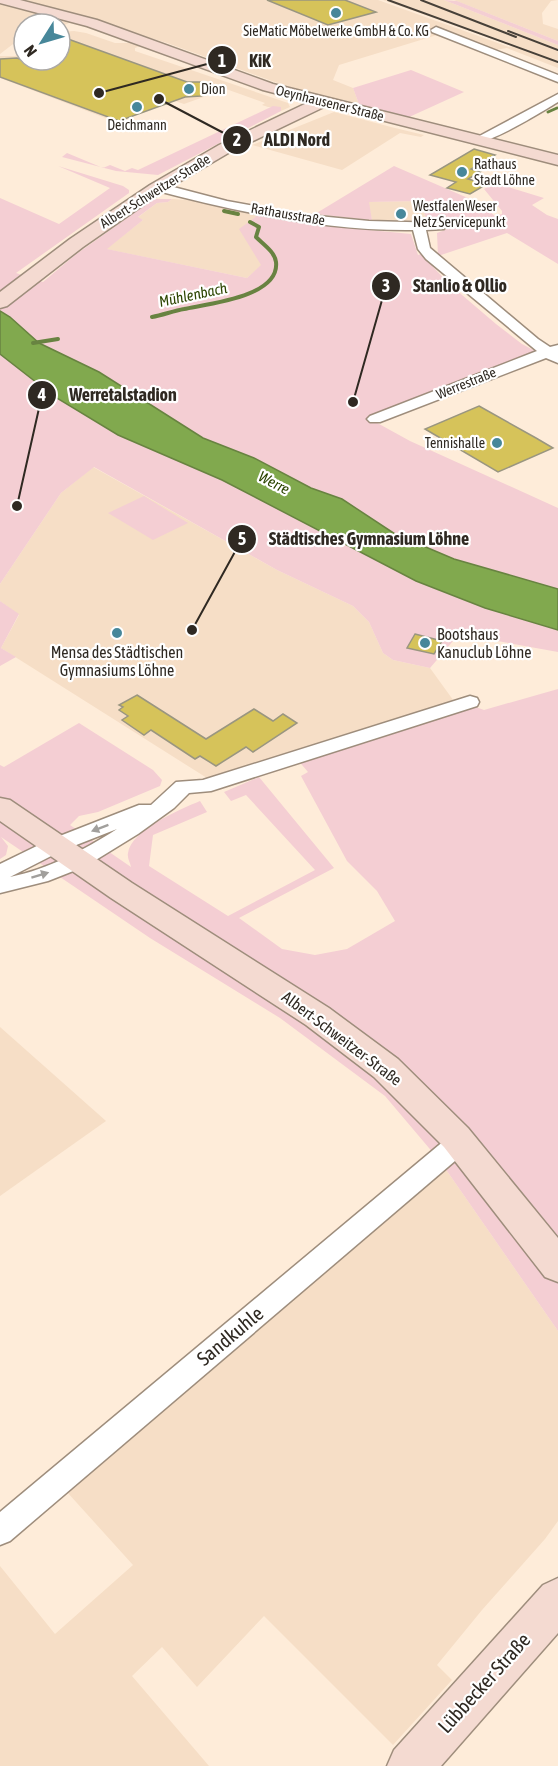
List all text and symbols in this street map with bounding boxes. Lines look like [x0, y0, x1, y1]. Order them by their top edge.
marker: SieMatic Möbelwerke GmbH & Co. KG [329, 6, 343, 20]
north arrow [12, 12, 72, 72]
place label: SieMatic Möbelwerke GmbH & Co. KG [243, 23, 429, 39]
text: N [20, 42, 40, 60]
callout: KiK [207, 42, 283, 78]
text: 1 [218, 50, 226, 71]
text: KiK [249, 50, 271, 71]
place label: Dion [201, 81, 225, 97]
marker: Dion [182, 82, 196, 96]
street label: Oeynhausener Straße [274, 82, 386, 124]
marker: Deichmann [130, 100, 144, 114]
place label: Deichmann [107, 117, 167, 133]
callout: ALDI Nord [222, 122, 342, 158]
text: 2 [233, 129, 241, 150]
text: ALDI Nord [263, 129, 330, 150]
street label: Albert-Schweitzer-Straße [97, 151, 213, 231]
place label: Rathaus Stadt Löhne [474, 156, 535, 188]
marker: Rathaus Stadt Löhne [455, 165, 469, 179]
place label: WestfalenWeser Netz Servicepunkt [413, 198, 506, 230]
street label: Rathausstraße [250, 200, 326, 228]
marker: WestfalenWeser Netz Servicepunkt [394, 207, 408, 221]
callout: Stanlio & Ollio [371, 268, 519, 304]
text: 3 [382, 275, 390, 296]
text: Stanlio & Ollio [413, 275, 507, 296]
water label: Mühlenbach [157, 279, 229, 310]
street label: Werrestraße [434, 364, 498, 402]
callout: Werretalstadion [27, 377, 189, 413]
text: 4 [37, 384, 46, 405]
text: Werretalstadion [68, 384, 177, 405]
place label: Tennishalle [425, 435, 485, 451]
marker: Tennishalle [490, 436, 504, 450]
water label: Werre [256, 467, 293, 498]
callout: Städtisches Gymnasium Löhne [227, 521, 482, 557]
text: 5 [238, 528, 246, 549]
text: Städtisches Gymnasium Löhne [269, 528, 469, 549]
place label: Bootshaus Kanuclub Löhne [437, 625, 532, 661]
marker: Mensa des Städtischen Gymnasiums Löhne [110, 626, 124, 640]
marker: Bootshaus Kanuclub Löhne [418, 636, 432, 650]
place label: Mensa des Städtischen Gymnasiums Löhne [51, 643, 183, 680]
one-way arrow [91, 823, 109, 833]
one-way arrow [31, 870, 49, 879]
street label: Albert-Schweitzer-Straße [279, 987, 405, 1089]
street label: Sandkuhle [192, 1301, 267, 1370]
street label: Lübbecker Straße [433, 1628, 534, 1737]

